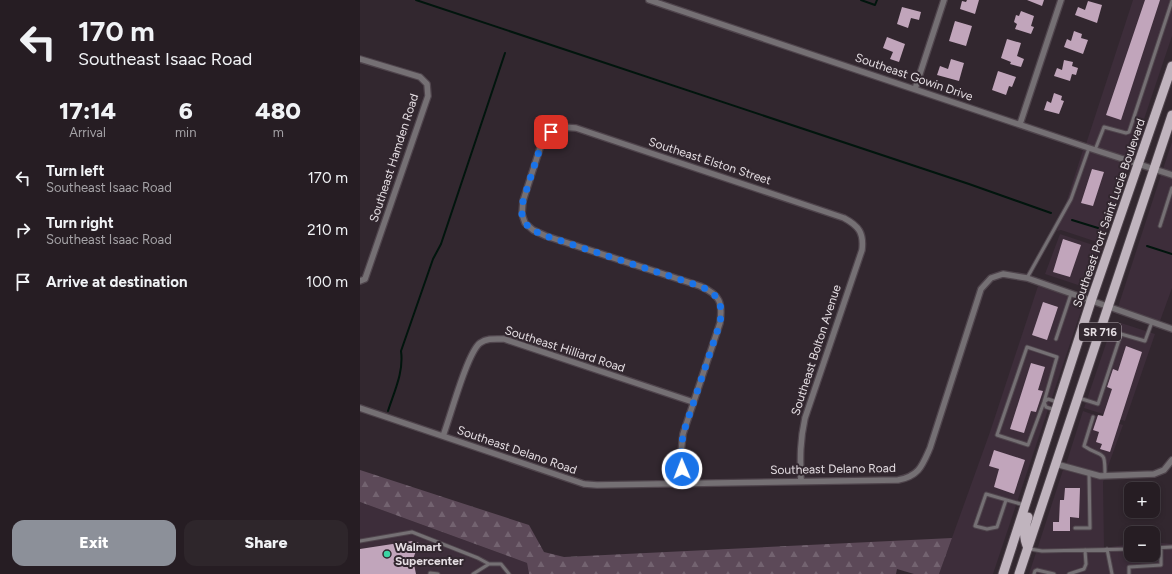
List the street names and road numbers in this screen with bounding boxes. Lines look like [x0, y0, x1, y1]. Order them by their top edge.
street label: Southeast Gowin Drive [853, 50, 975, 104]
street label: Southeast Hamden Road [367, 92, 421, 224]
street label: Southeast Port Saint Lucie Boulevard [1070, 117, 1148, 309]
street label: Southeast Elston Street [647, 135, 774, 188]
street label: Southeast Bolton Avenue [788, 282, 844, 417]
street label: Southeast Hilliard Road [503, 323, 627, 375]
road number: SR 716 [1079, 323, 1121, 341]
street label: Southeast Delano Road [455, 423, 579, 477]
street label: Southeast Delano Road [770, 461, 896, 477]

